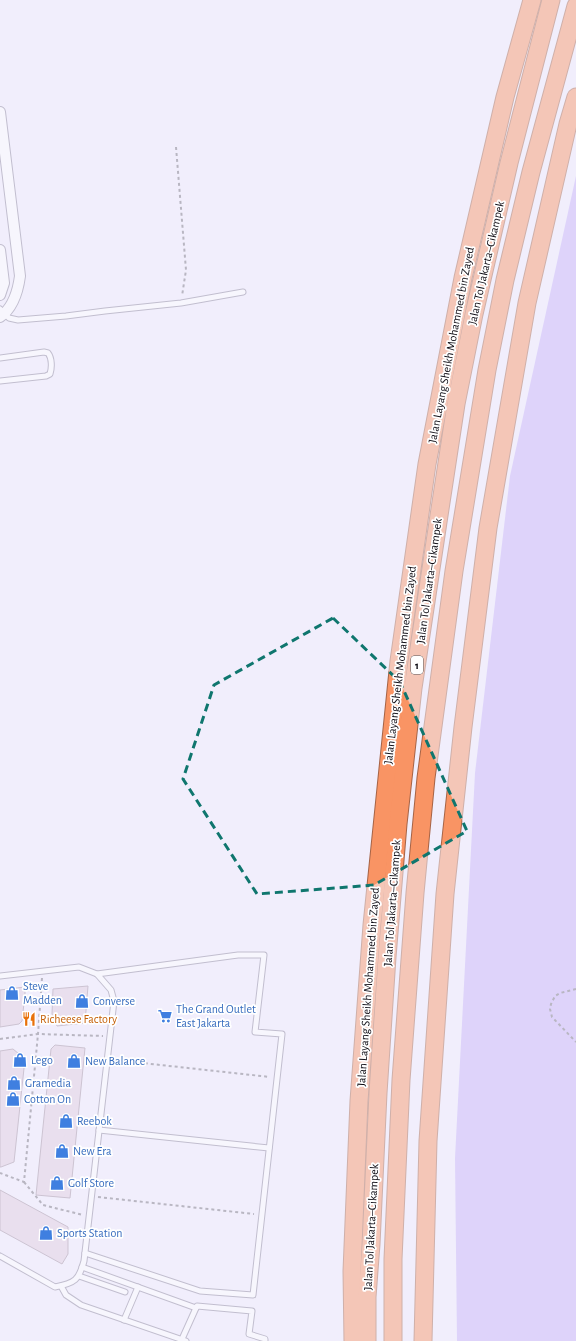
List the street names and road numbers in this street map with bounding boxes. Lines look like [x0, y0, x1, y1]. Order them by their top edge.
street label: Jalan Tol Jakarta–Cikampek [466, 199, 506, 326]
street label: Jalan Layang Sheikh Mohammed bin Zayed [426, 246, 477, 444]
street label: Jalan Tol Jakarta–Cikampek [414, 517, 444, 645]
street label: Jalan Layang Sheikh Mohammed bin Zayed [382, 565, 419, 765]
road number: 1 [411, 656, 423, 674]
street label: Jalan Tol Jakarta–Cikampek [382, 839, 402, 967]
street label: Jalan Layang Sheikh Mohammed bin Zayed [355, 887, 382, 1087]
street label: Jalan Tol Jakarta–Cikampek [362, 1163, 380, 1291]

